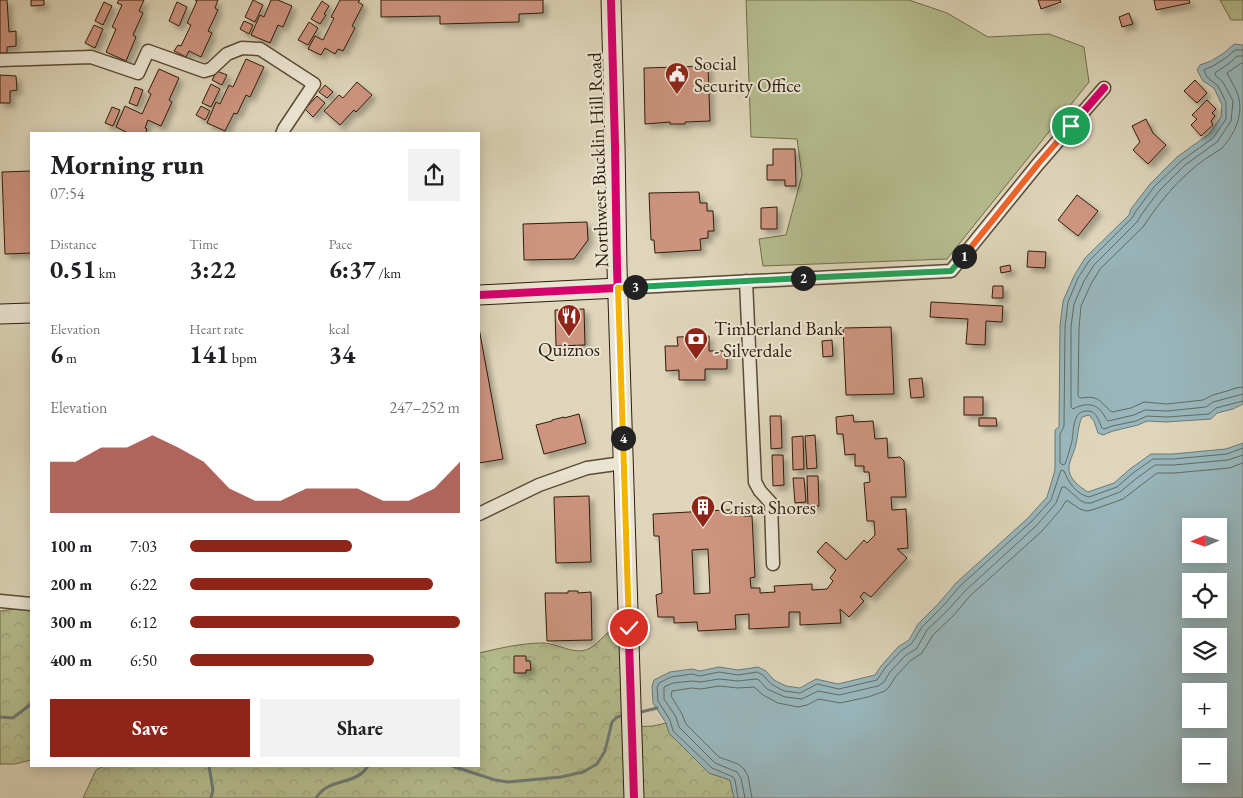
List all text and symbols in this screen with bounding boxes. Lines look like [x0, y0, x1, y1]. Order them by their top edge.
street label: Northwest Bucklin Hill Road [582, 51, 614, 268]
place label: Social Security Office [694, 51, 801, 98]
public building icon: Social Security Office [664, 61, 690, 95]
pin [1050, 105, 1092, 147]
icon: arrive [1057, 112, 1085, 140]
text: Morning run [50, 146, 204, 182]
button: share [408, 149, 460, 201]
text: 07:54 [50, 183, 85, 204]
text: Distance [50, 235, 97, 253]
text: Time [189, 235, 219, 253]
text: Pace [329, 235, 352, 253]
pin: 1 [952, 244, 976, 268]
text: 1 [961, 247, 968, 265]
text: 0.51 [50, 253, 96, 285]
text: 3:22 [189, 253, 236, 285]
text: 6:37 [329, 253, 375, 285]
text: km [96, 264, 116, 282]
text: /km [375, 264, 401, 282]
pin: 2 [790, 266, 816, 290]
text: 2 [800, 269, 807, 287]
pin: 3 [622, 274, 648, 300]
text: 3 [632, 278, 639, 296]
restaurant icon: Quiznos [556, 303, 582, 337]
place label: Timberland Bank - Silverdale [714, 316, 844, 363]
text: Elevation [50, 320, 100, 338]
text: Heart rate [189, 320, 244, 338]
text: kcal [329, 320, 350, 338]
bank icon: Timberland Bank - Silverdale [683, 326, 709, 360]
place label: Quiznos [538, 337, 600, 362]
text: 6 [50, 338, 63, 370]
text: 141 [189, 338, 229, 370]
text: 34 [329, 338, 355, 370]
text: m [63, 349, 77, 367]
text: bpm [229, 349, 257, 367]
text: Elevation [50, 397, 108, 418]
text: 247–252 m [389, 397, 460, 418]
pin: 4 [610, 426, 636, 450]
text: 4 [620, 429, 627, 447]
building icon: Crista Shores [690, 494, 716, 528]
place label: Crista Shores [720, 495, 816, 520]
north arrow [1182, 518, 1228, 562]
map controls [1182, 518, 1227, 783]
text: 100 m [50, 536, 92, 557]
text: 7:03 [130, 536, 157, 557]
button: locate [1182, 573, 1227, 618]
text: 200 m [50, 574, 92, 595]
text: 6:22 [130, 574, 157, 595]
pin [608, 607, 650, 649]
text: 300 m [50, 612, 92, 633]
text: 6:12 [130, 612, 157, 633]
icon: check [615, 614, 643, 642]
button: layers [1182, 628, 1227, 673]
text: 400 m [50, 650, 92, 671]
text: 6:50 [130, 650, 157, 671]
button: + [1182, 683, 1227, 728]
button: Save [50, 699, 250, 757]
button: Share [260, 699, 460, 757]
button: − [1182, 738, 1227, 783]

